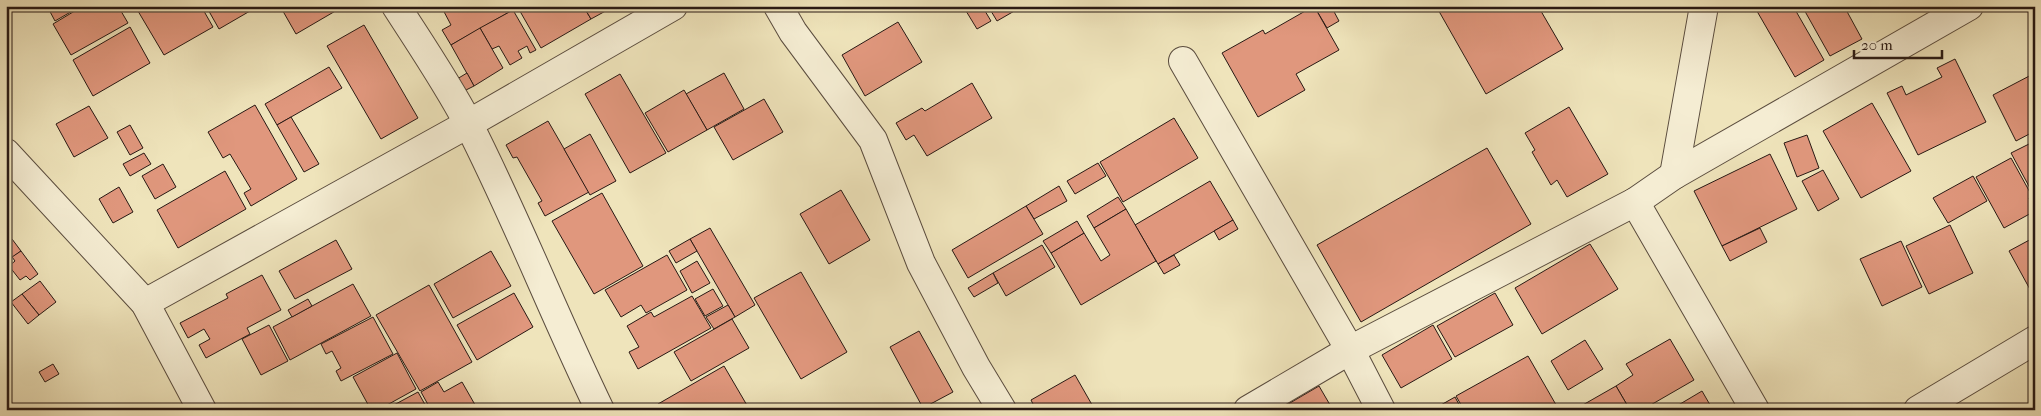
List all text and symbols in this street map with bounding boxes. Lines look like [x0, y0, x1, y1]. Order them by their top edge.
scale bar [1854, 28, 1941, 60]
text: 20 m [1861, 36, 1893, 54]

